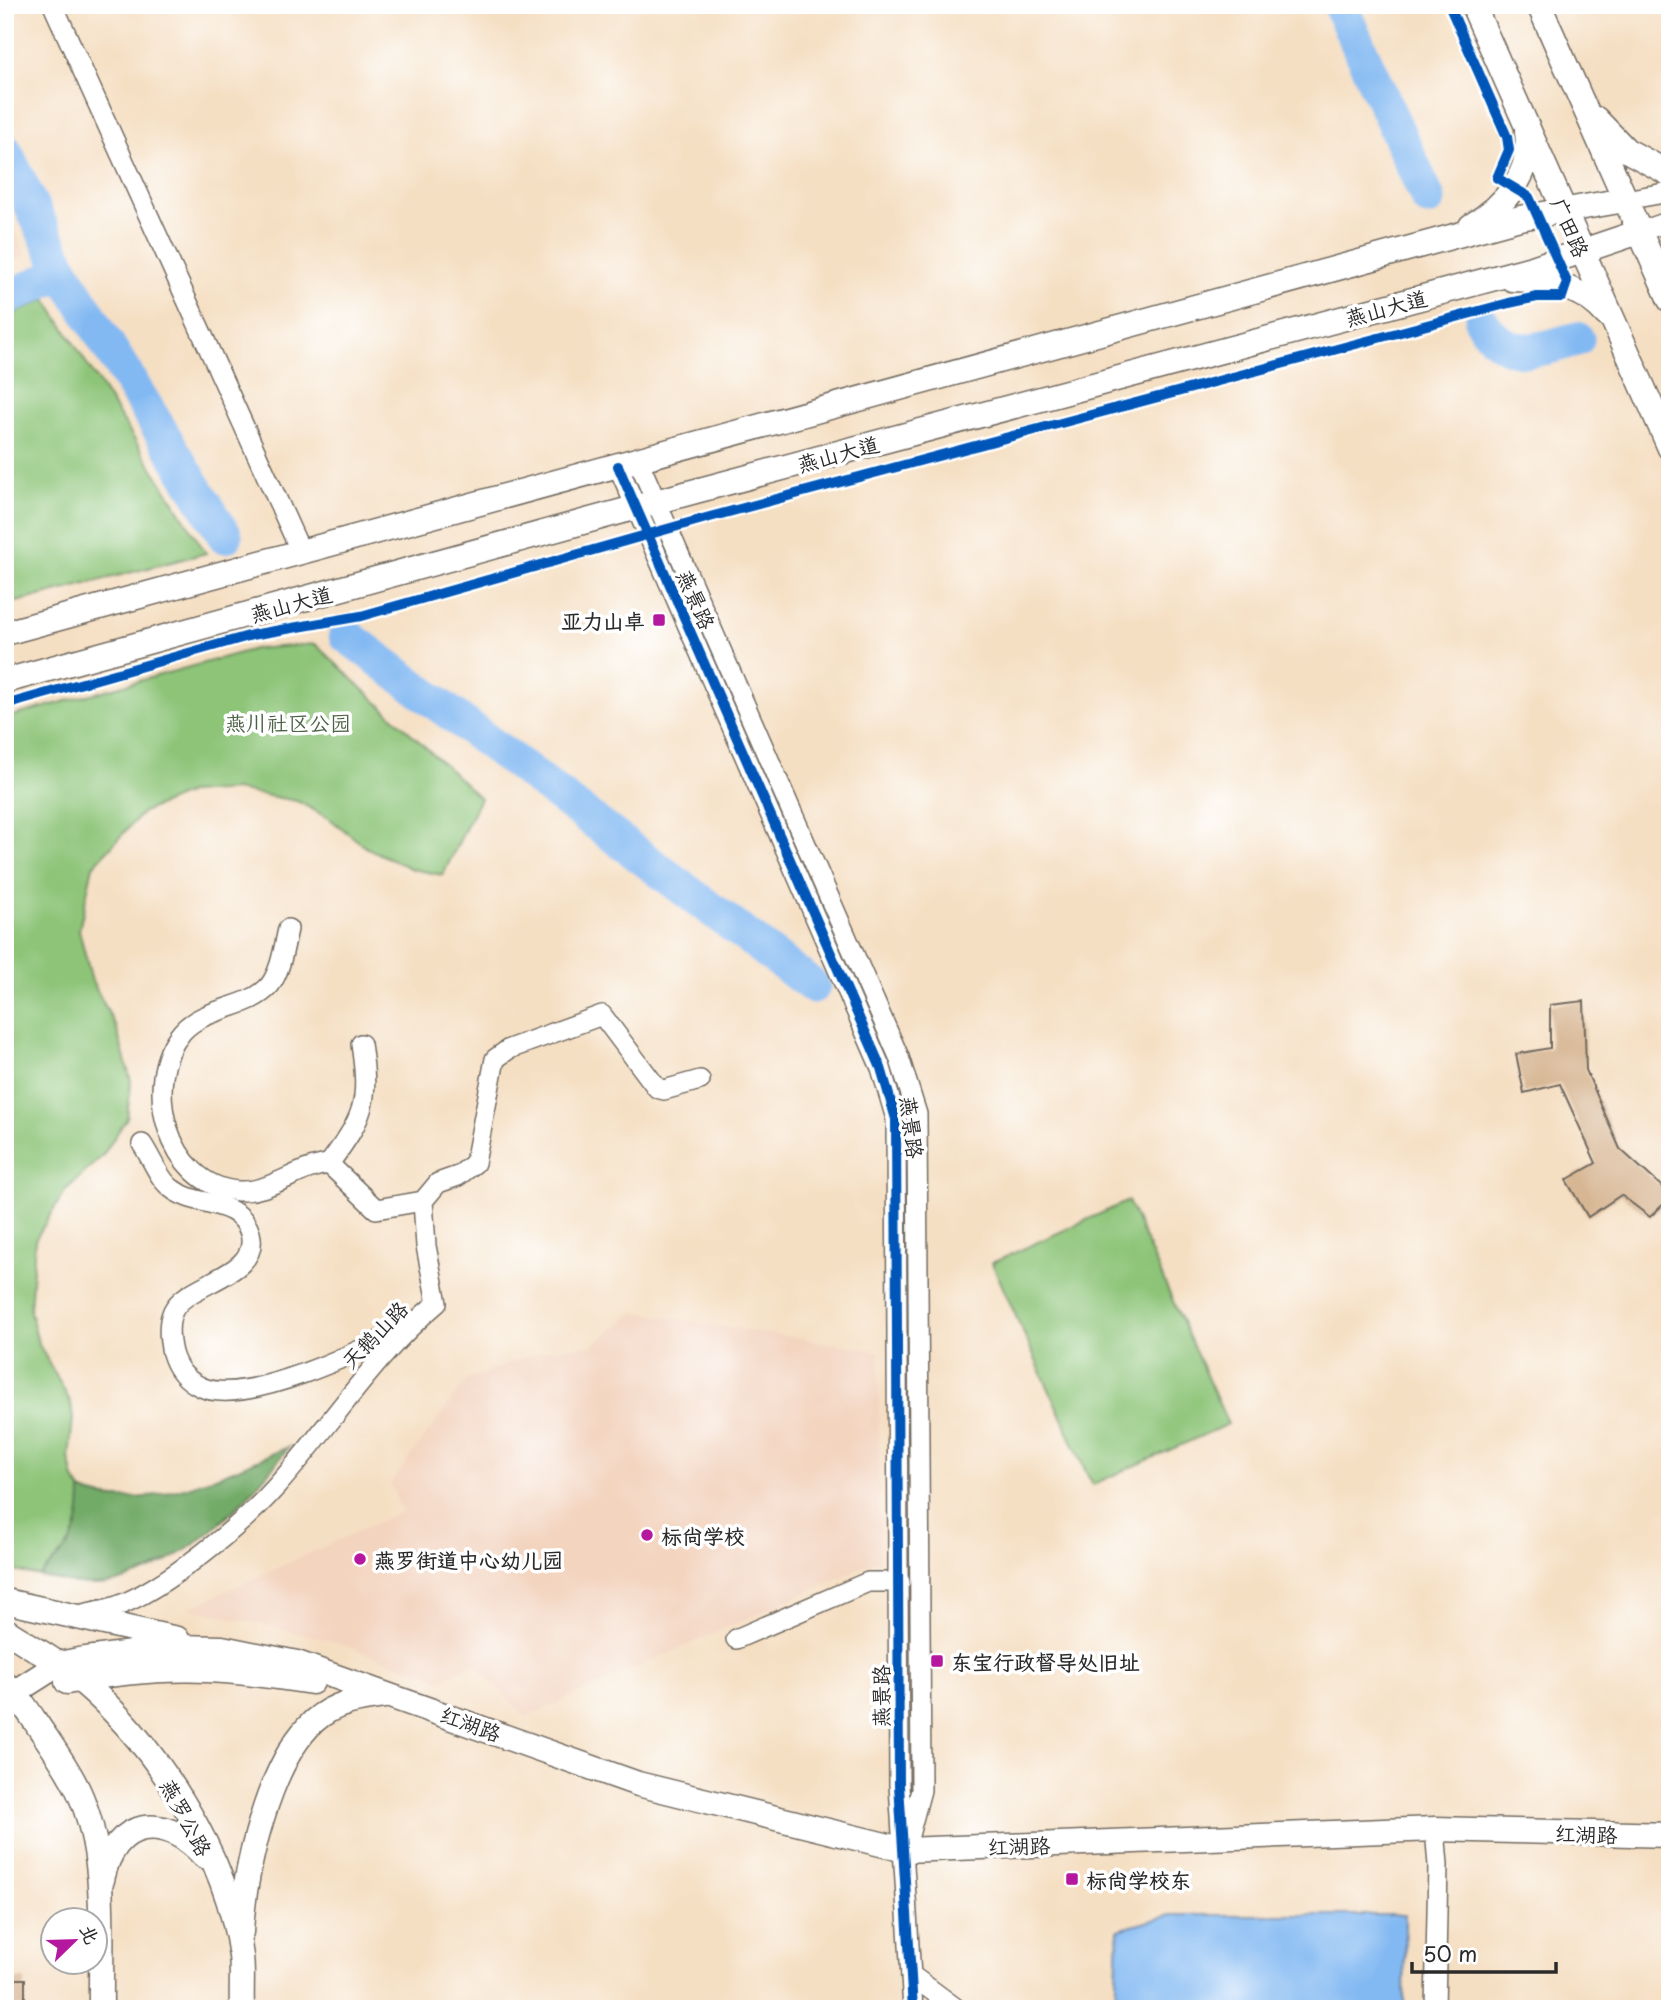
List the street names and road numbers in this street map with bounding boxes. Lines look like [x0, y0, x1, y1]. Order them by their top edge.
street label: 广田路 [1544, 192, 1598, 262]
street label: 燕山大道 [1341, 281, 1431, 333]
street label: 燕山大道 [793, 427, 883, 479]
street label: 燕景路 [670, 564, 724, 634]
street label: 燕山大道 [246, 577, 336, 629]
street label: 燕景路 [893, 1094, 933, 1160]
street label: 天鹅山路 [333, 1293, 415, 1375]
street label: 燕景路 [864, 1665, 896, 1728]
street label: 红湖路 [436, 1697, 506, 1749]
street label: 燕罗公路 [153, 1772, 221, 1862]
street label: 红湖路 [1554, 1816, 1618, 1850]
street label: 红湖路 [987, 1828, 1051, 1862]

